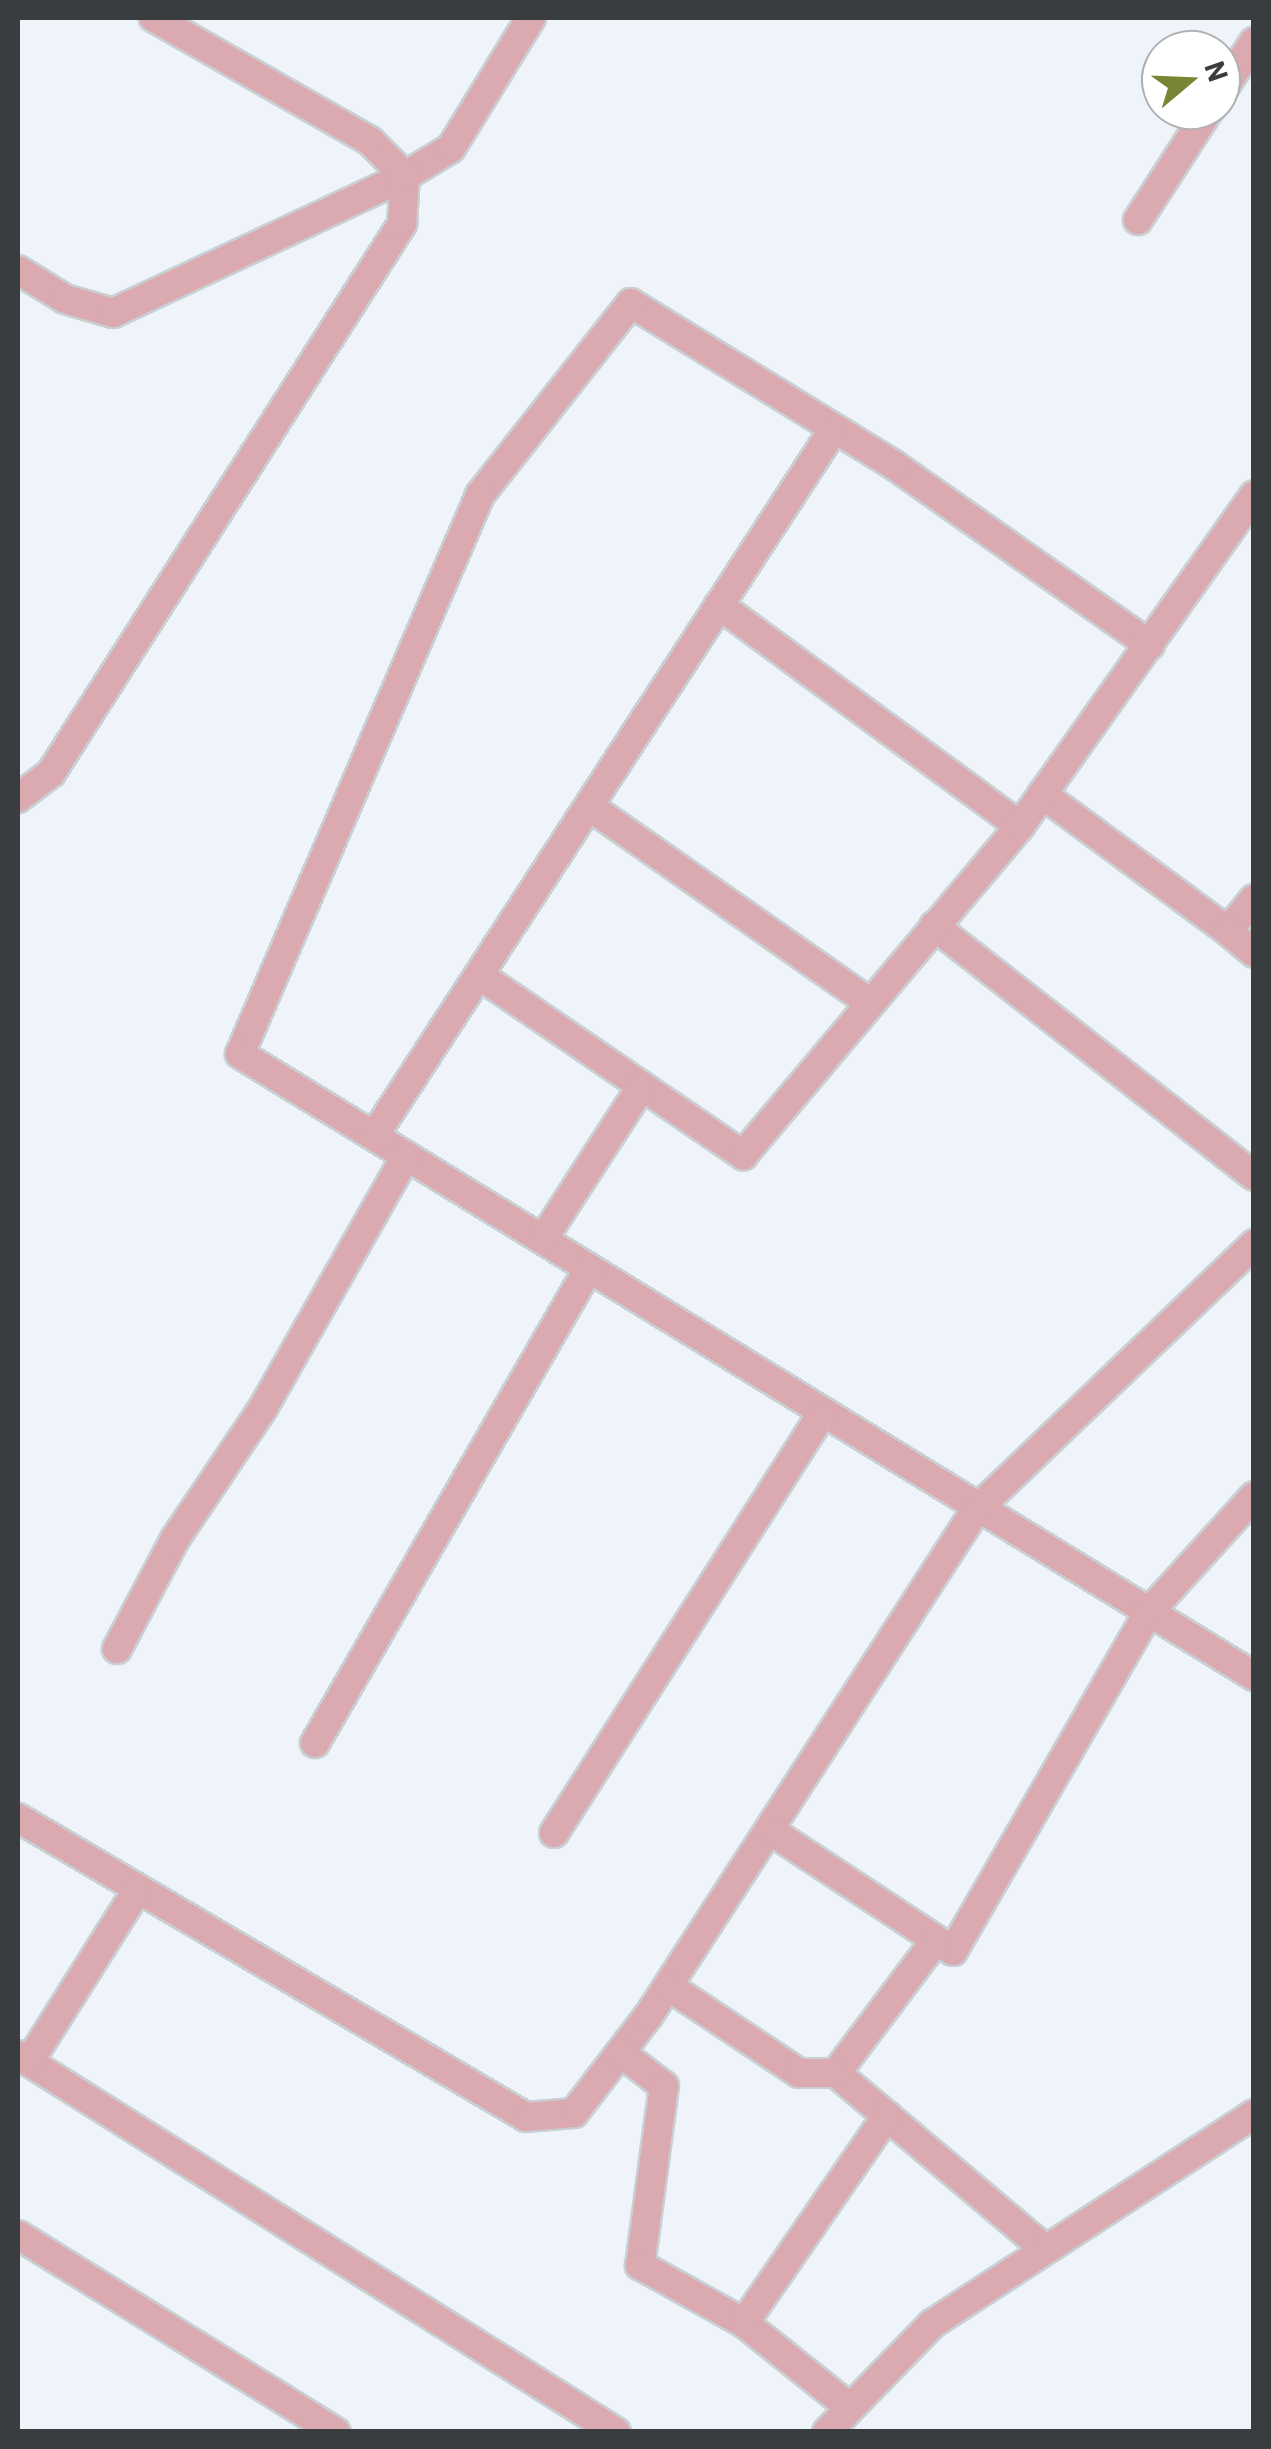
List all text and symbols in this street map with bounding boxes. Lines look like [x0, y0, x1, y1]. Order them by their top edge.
north arrow [1141, 30, 1241, 130]
text: N [1198, 57, 1237, 85]

